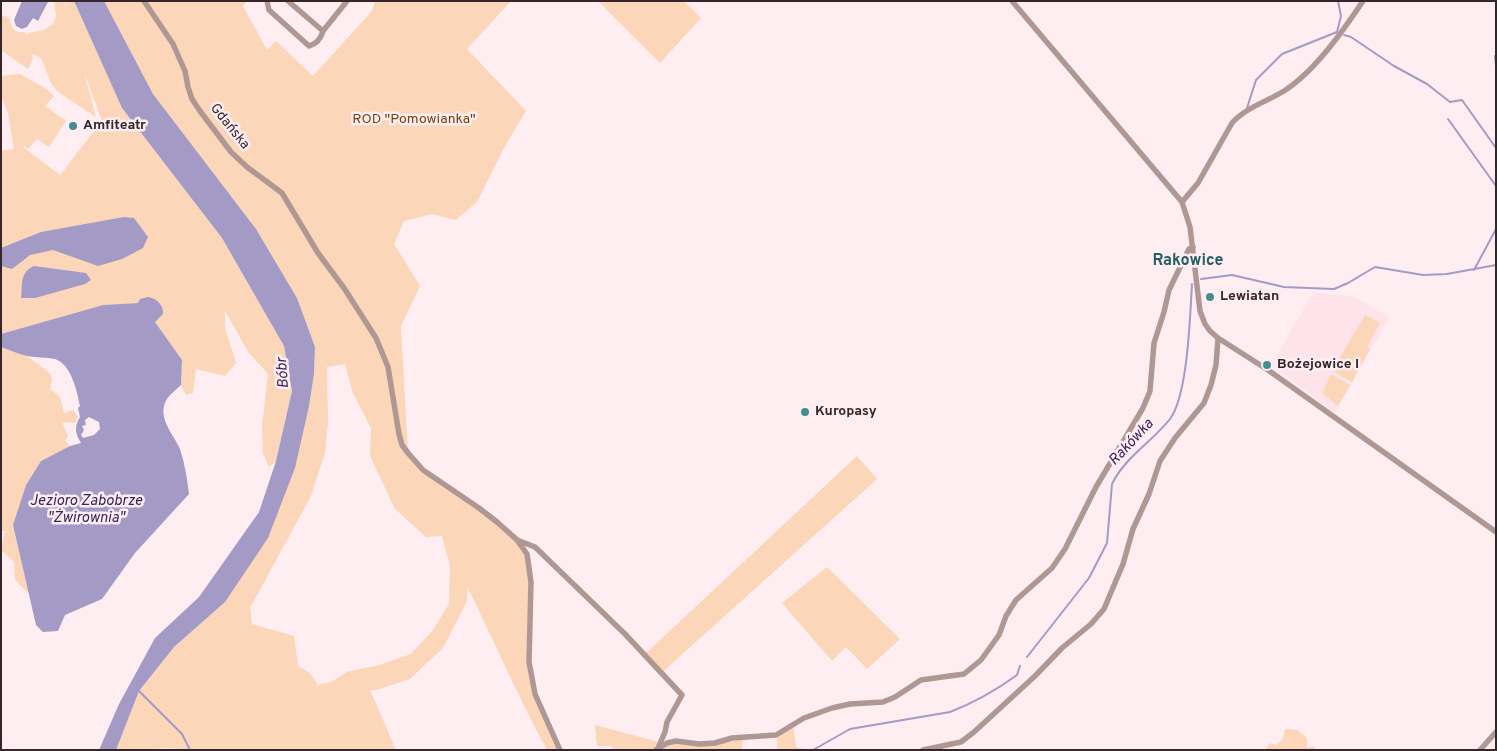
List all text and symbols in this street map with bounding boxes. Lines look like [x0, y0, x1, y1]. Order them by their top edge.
street label: Gdańska [205, 101, 253, 153]
park label: ROD "Pomowianka" [352, 112, 476, 128]
place label: Amfiteatr [83, 118, 146, 134]
marker: Amfiteatr [67, 120, 79, 132]
district label: Rakowice [1152, 252, 1224, 272]
place label: Lewiatan [1220, 289, 1279, 305]
marker: Lewiatan [1204, 291, 1216, 303]
water label: Bóbr [274, 357, 294, 389]
place label: Bożejowice I [1277, 357, 1359, 373]
marker: Bożejowice I [1261, 359, 1273, 371]
place label: Kuropasy [815, 404, 877, 420]
marker: Kuropasy [799, 406, 811, 418]
water label: Rakówka [1106, 416, 1158, 470]
water label: Jezioro Zabobrze "Żwirownia" [30, 493, 142, 528]

